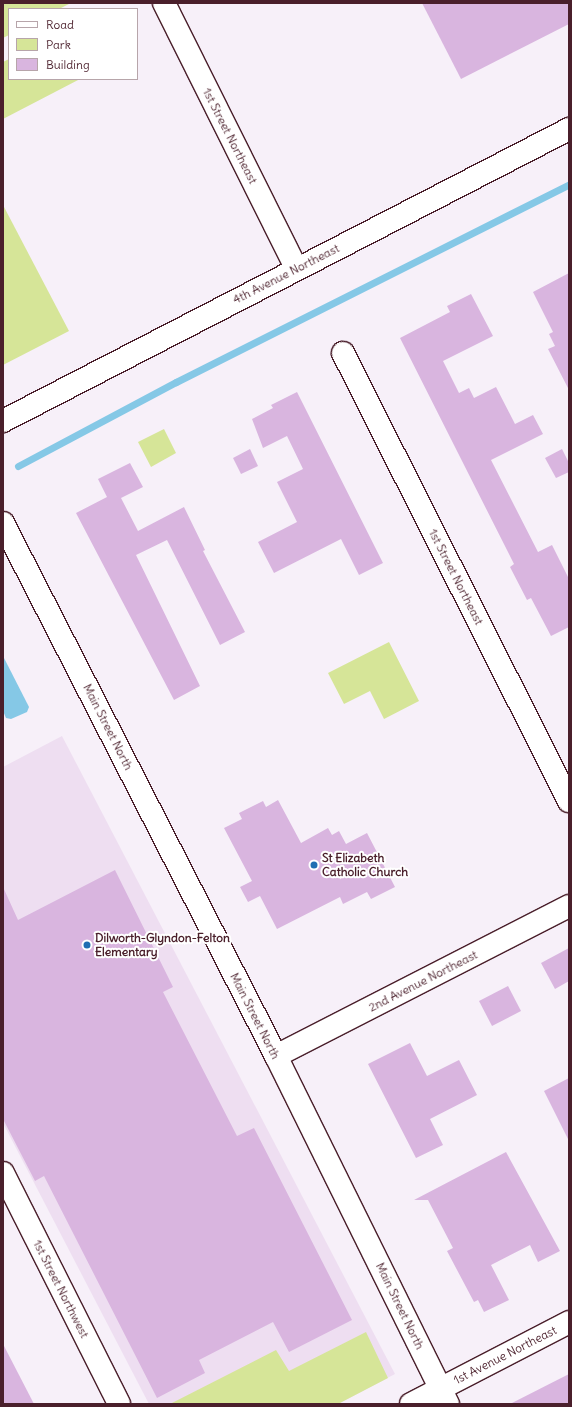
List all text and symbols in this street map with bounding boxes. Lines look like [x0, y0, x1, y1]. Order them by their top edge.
legend [8, 8, 138, 80]
text: Road [46, 17, 74, 32]
text: Park [46, 37, 71, 52]
text: Building [46, 57, 90, 72]
street label: 1st Street Northeast [200, 86, 260, 186]
street label: 4th Avenue Northeast [230, 241, 342, 307]
street label: 1st Street Northeast [426, 527, 486, 627]
street label: Main Street North [80, 682, 136, 772]
place label: St Elizabeth Catholic Church [322, 851, 408, 879]
marker: St Elizabeth Catholic Church [309, 860, 319, 870]
place label: Dilworth-Glyndon-Felton Elementary [95, 931, 230, 959]
marker: Dilworth-Glyndon-Felton Elementary [82, 940, 92, 950]
street label: 2nd Avenue Northeast [366, 947, 480, 1015]
street label: Main Street North [227, 971, 283, 1061]
street label: 1st Street Northwest [30, 1238, 92, 1340]
street label: Main Street North [373, 1260, 427, 1352]
street label: 1st Avenue Northeast [451, 1323, 559, 1387]

